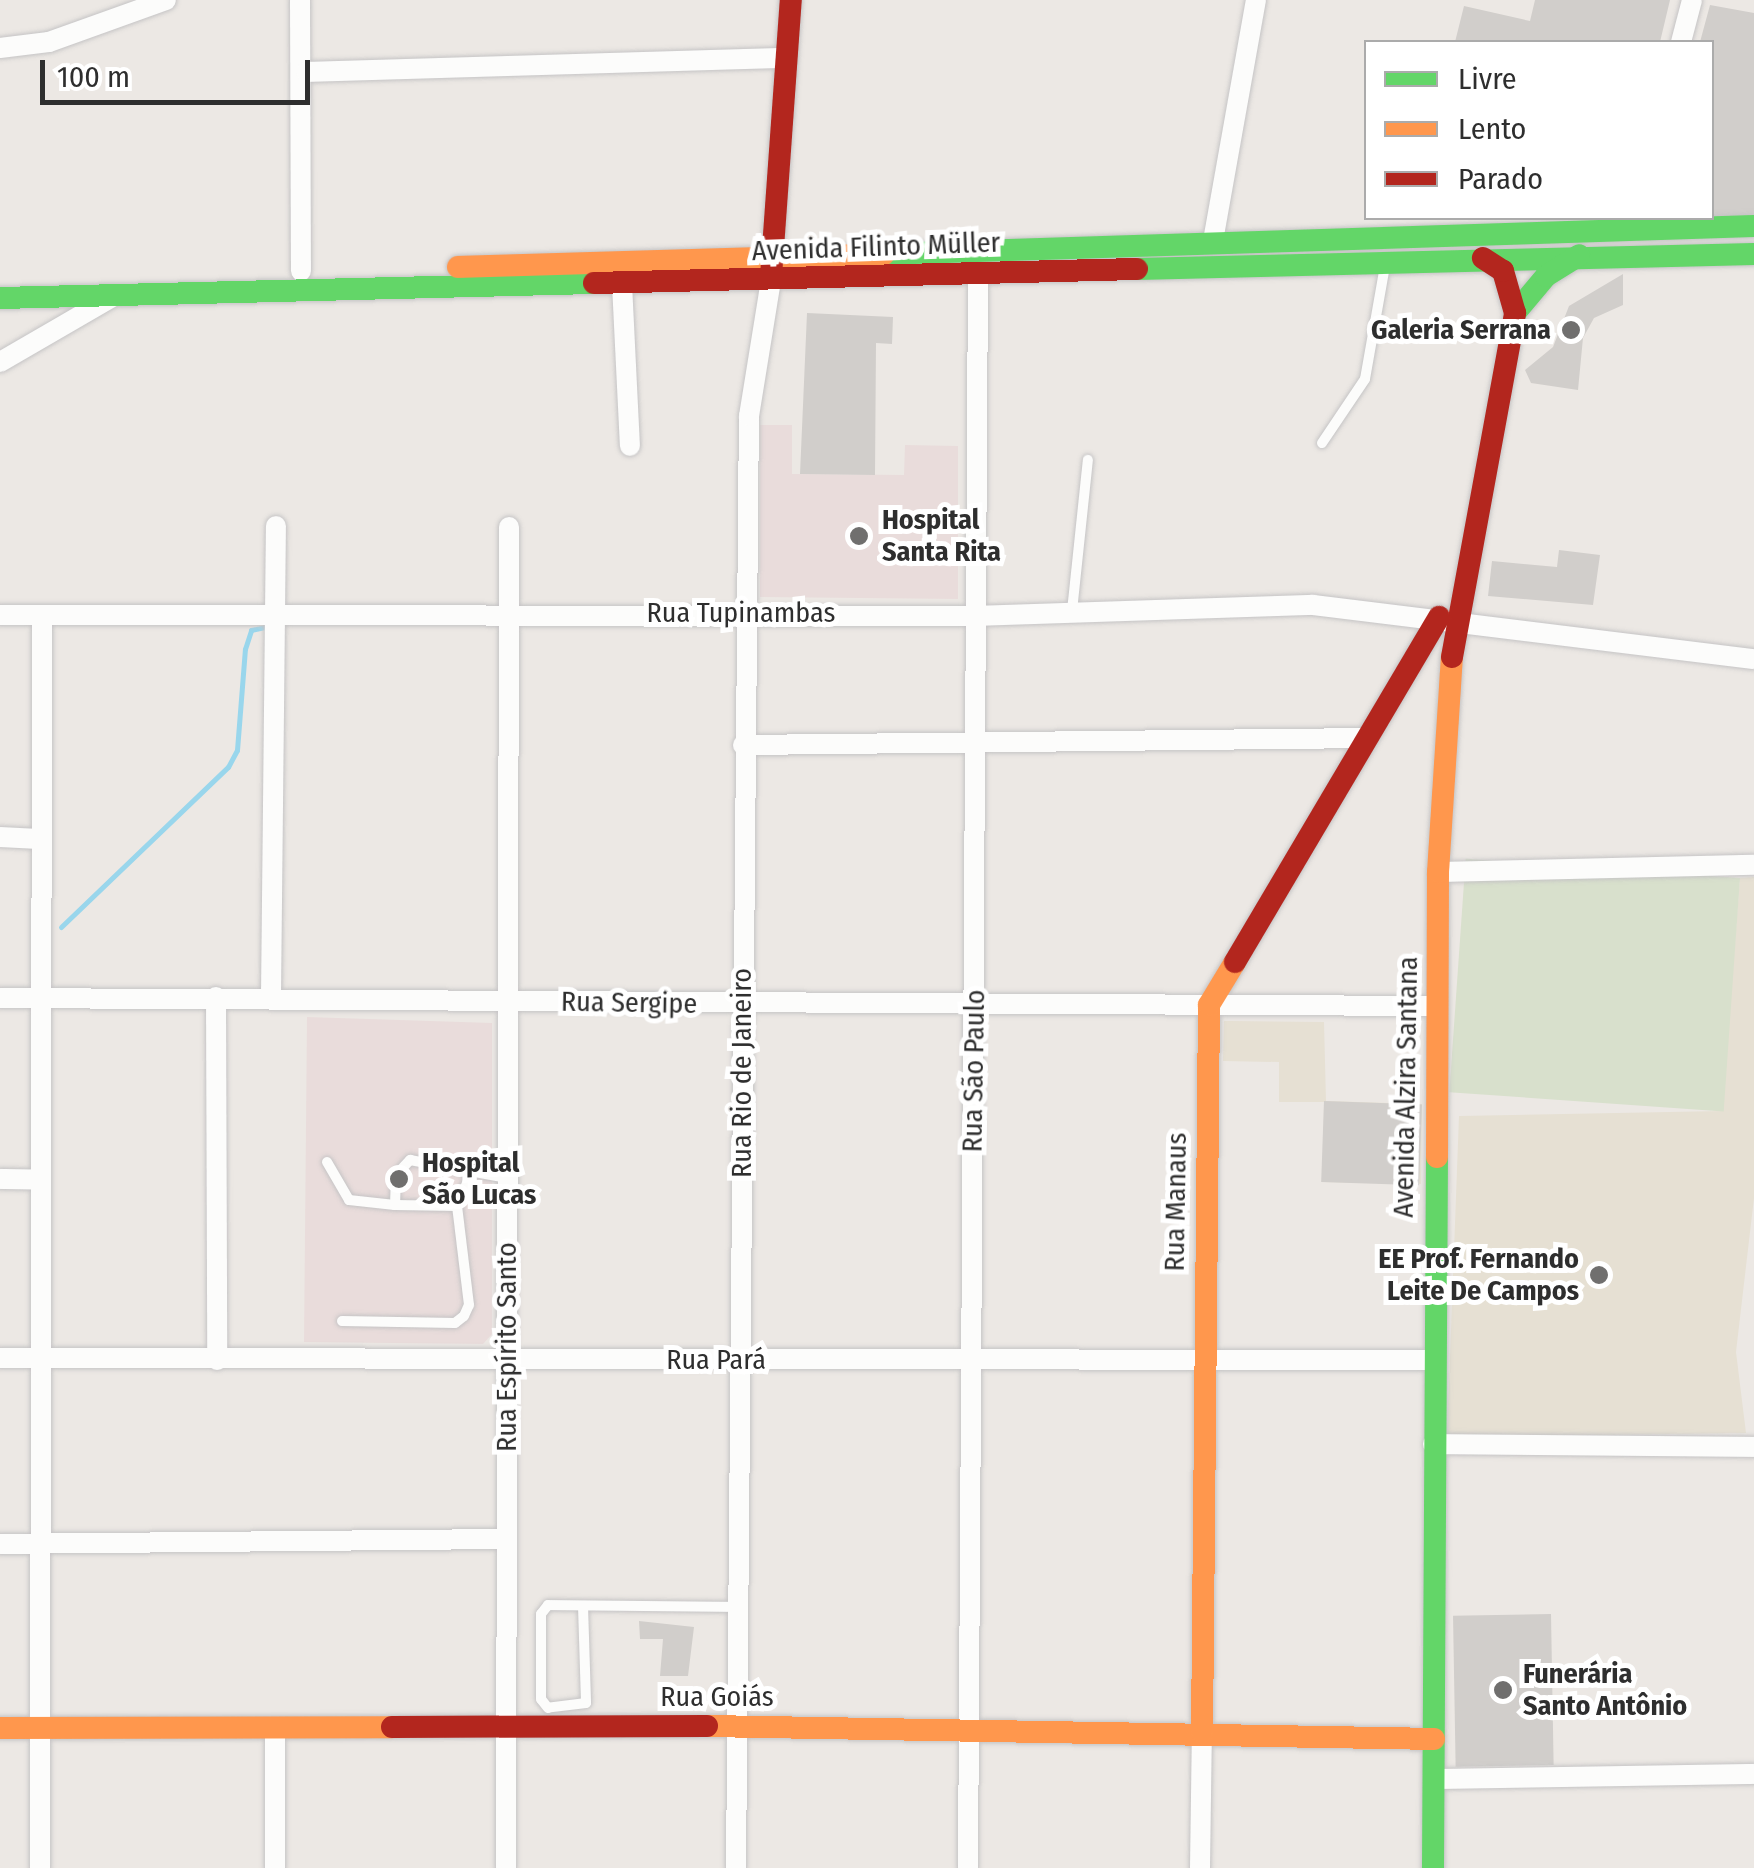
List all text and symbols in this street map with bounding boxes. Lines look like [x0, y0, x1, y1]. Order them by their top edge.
scale bar [45, 40, 315, 102]
legend [1364, 40, 1714, 220]
text: 100 m [57, 59, 130, 95]
text: Livre [1458, 61, 1517, 97]
text: Lento [1458, 111, 1526, 147]
text: Parado [1458, 161, 1543, 197]
street label: Avenida Filinto Müller [751, 226, 1001, 268]
place label: Galeria Serrana [1371, 313, 1551, 347]
marker: Galeria Serrana [1560, 319, 1582, 341]
place label: Hospital Santa Rita [882, 503, 1001, 569]
marker: Hospital Santa Rita [846, 523, 872, 549]
street label: Rua Tupinambas [647, 596, 835, 630]
street label: Avenida Alzira Santana [1387, 956, 1425, 1218]
street label: Rua Rio de Janeiro [725, 968, 759, 1178]
street label: Rua Sergipe [561, 985, 697, 1021]
street label: Rua São Paulo [956, 989, 992, 1153]
street label: Rua Manaus [1158, 1132, 1194, 1272]
place label: Hospital São Lucas [422, 1146, 536, 1212]
marker: Hospital São Lucas [386, 1166, 412, 1192]
street label: Rua Espírito Santo [490, 1242, 524, 1452]
place label: EE Prof. Fernando Leite De Campos [1378, 1242, 1579, 1308]
marker: EE Prof. Fernando Leite De Campos [1588, 1264, 1610, 1286]
street label: Rua Pará [666, 1343, 766, 1377]
place label: Funerária Santo Antônio [1523, 1657, 1687, 1723]
marker: Funerária Santo Antônio [1492, 1679, 1514, 1701]
street label: Rua Goiás [660, 1680, 774, 1714]

